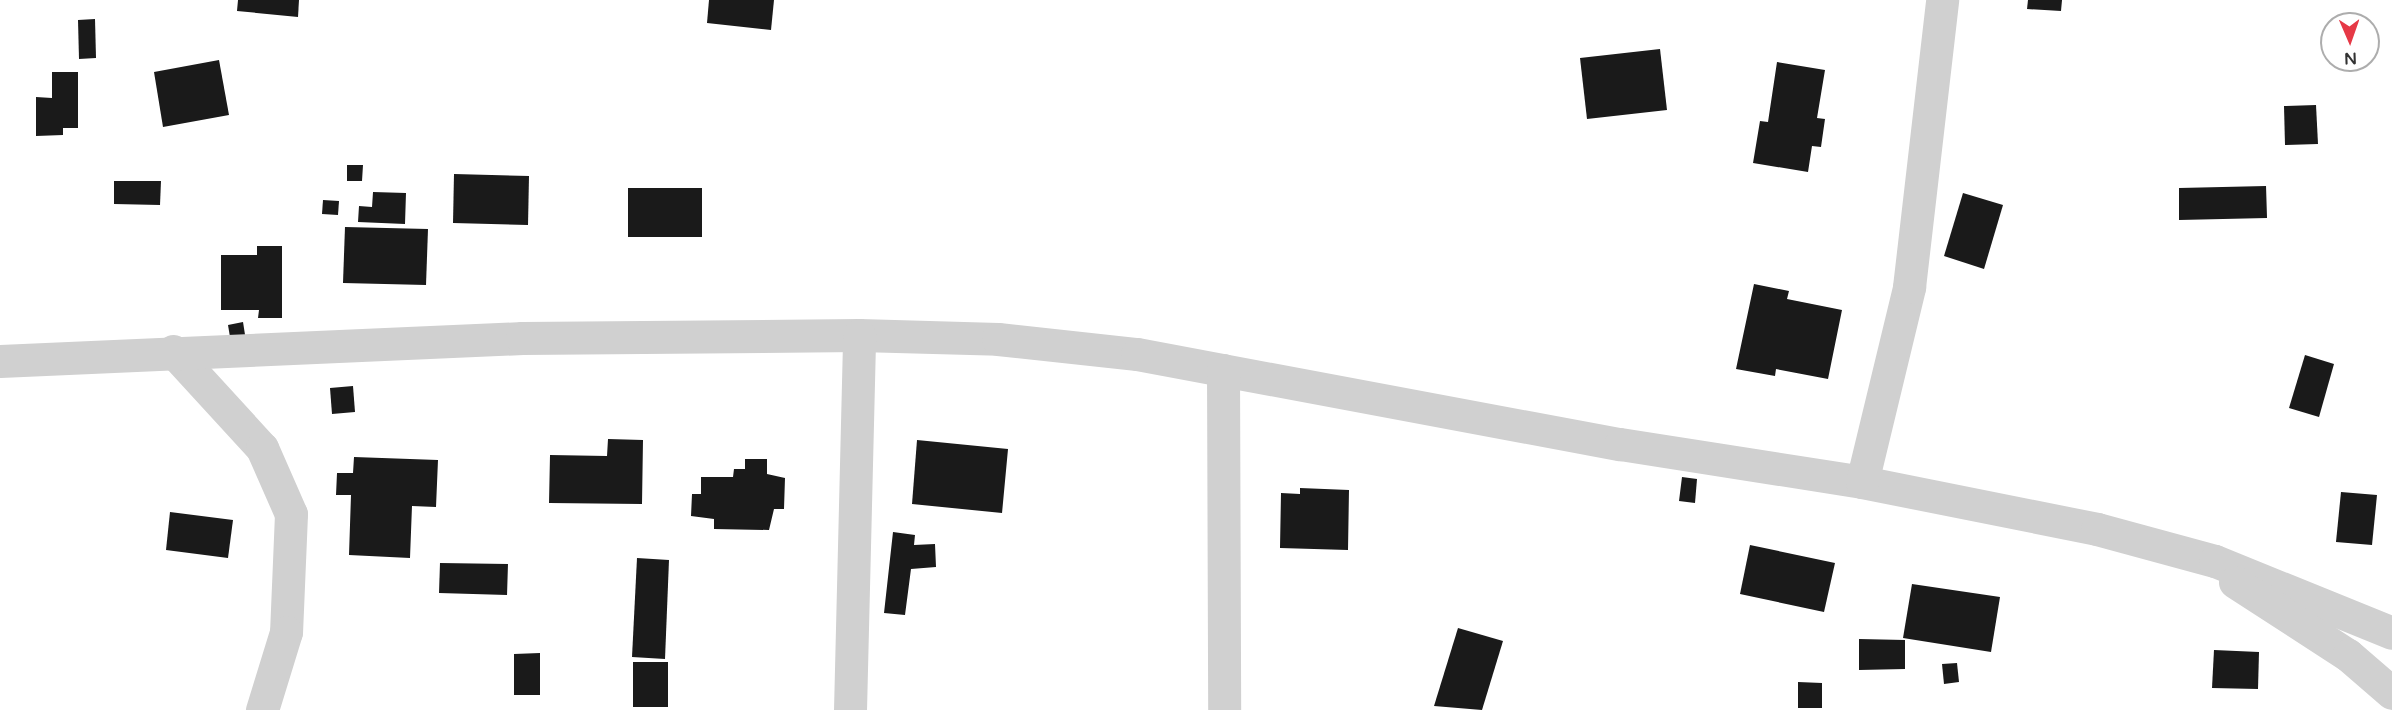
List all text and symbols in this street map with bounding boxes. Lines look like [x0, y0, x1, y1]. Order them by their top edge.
north arrow [2320, 12, 2380, 72]
text: N [2344, 48, 2357, 68]

